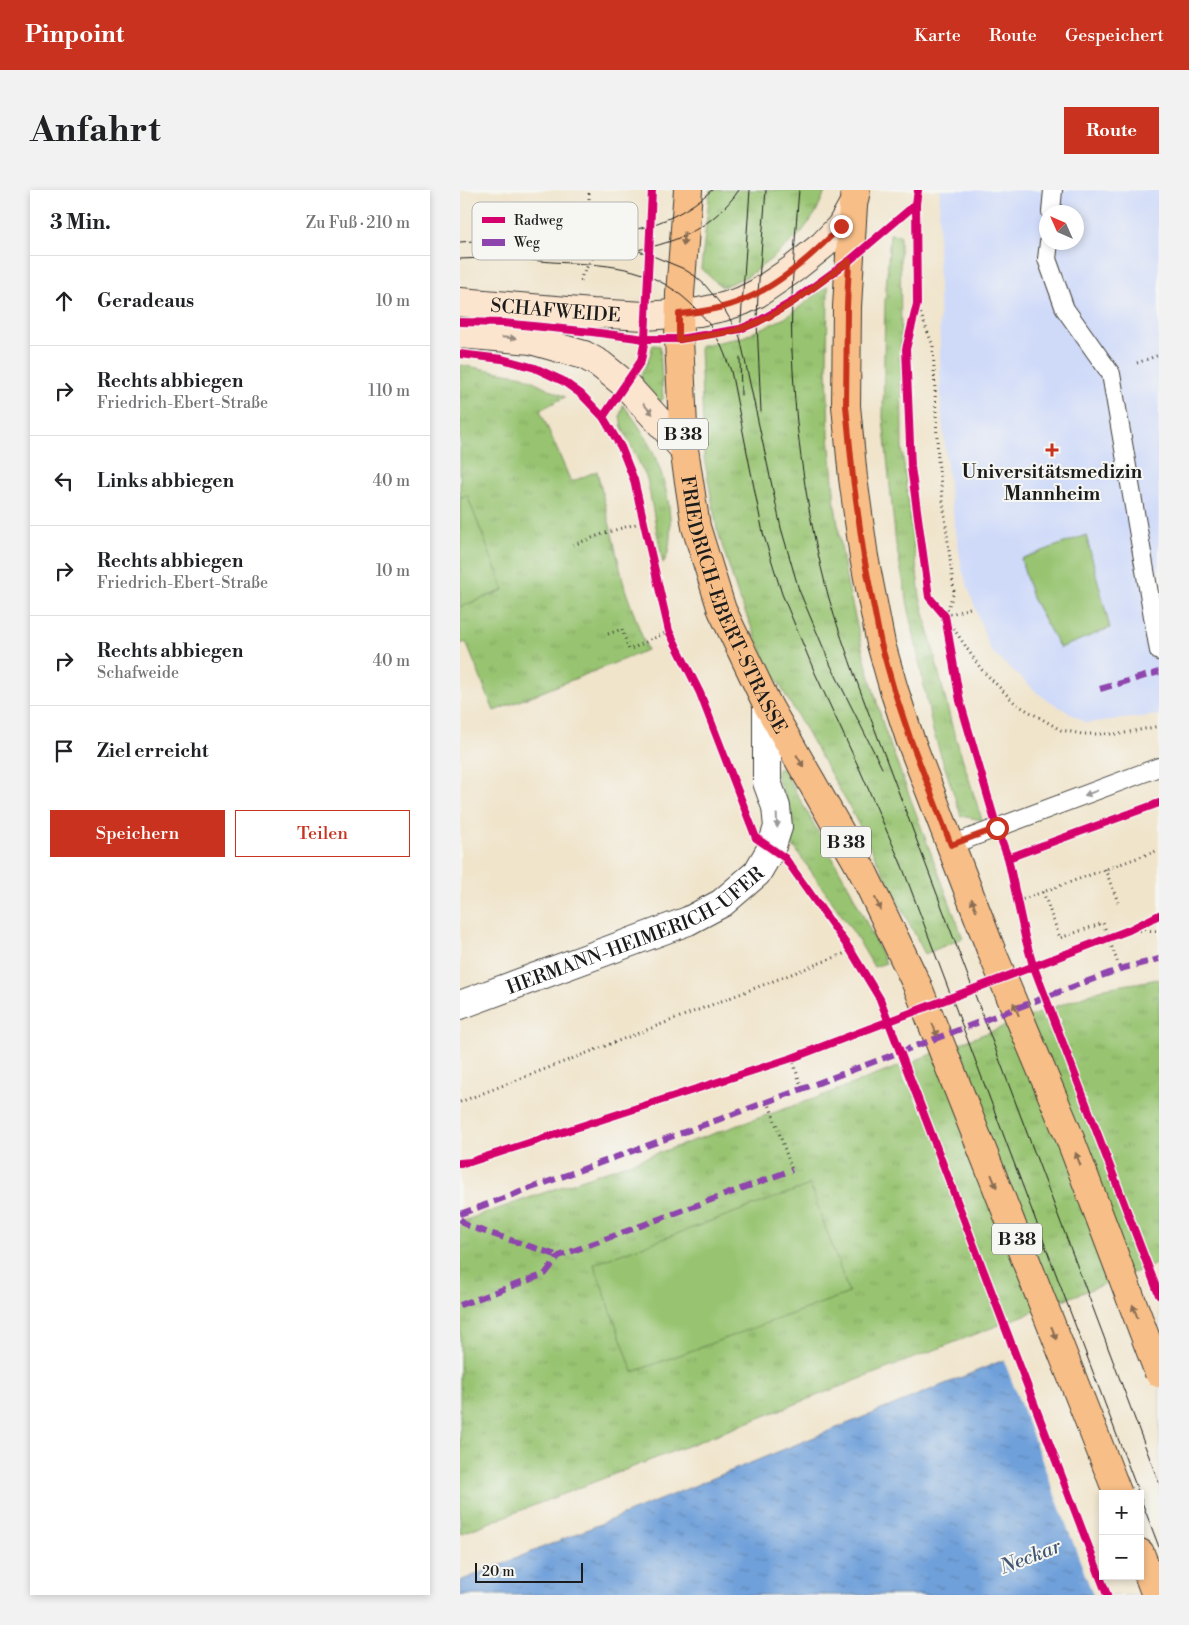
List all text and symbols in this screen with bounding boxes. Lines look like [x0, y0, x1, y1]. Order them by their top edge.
text: Pinpoint [25, 20, 124, 50]
text: Karte [914, 24, 961, 47]
text: Route [989, 24, 1037, 47]
text: Gespeichert [1065, 24, 1164, 47]
button: Route [1064, 107, 1159, 154]
text: Anfahrt [30, 109, 161, 152]
legend [472, 202, 638, 260]
north arrow [1039, 205, 1084, 250]
text: 3 Min. [50, 210, 111, 236]
text: Radweg [514, 212, 564, 230]
text: Zu Fuß · 210 m [306, 213, 410, 233]
route end [830, 215, 853, 238]
one-way arrow [679, 231, 687, 247]
text: Weg [513, 234, 541, 252]
icon: ahead [50, 287, 78, 315]
text: Geradeaus [97, 289, 194, 313]
text: 10 m [376, 291, 410, 311]
street label: SCHAFWEIDE [490, 294, 621, 328]
one-way arrow [501, 335, 517, 343]
text: Rechts abbiegen [97, 369, 243, 393]
icon: right [50, 377, 78, 405]
text: 110 m [368, 381, 410, 401]
text: Friedrich-Ebert-Straße [97, 393, 268, 413]
one-way arrow [642, 403, 654, 415]
road number: B 38 [658, 418, 708, 450]
marker: Universitätsmedizin Mannheim [1045, 443, 1059, 457]
place label: Universitätsmedizin Mannheim [962, 460, 1142, 506]
icon: left [50, 467, 78, 495]
text: Links abbiegen [97, 469, 234, 493]
text: 40 m [373, 471, 410, 491]
street label: FRIEDRICH-EBERT-STRASSE [675, 474, 792, 738]
text: Rechts abbiegen [97, 549, 243, 573]
icon: right [50, 557, 78, 585]
text: 10 m [376, 561, 410, 581]
text: Friedrich-Ebert-Straße [97, 573, 268, 593]
text: Rechts abbiegen [97, 639, 243, 663]
icon: right [50, 647, 78, 675]
text: 40 m [373, 651, 410, 671]
text: Schafweide [97, 663, 179, 683]
icon: arrive [50, 737, 78, 765]
text: Ziel erreicht [97, 739, 208, 763]
one-way arrow [796, 754, 804, 769]
one-way arrow [1083, 789, 1098, 797]
button: Speichern [50, 810, 225, 857]
button: Teilen [235, 810, 410, 857]
one-way arrow [774, 813, 782, 829]
route start [986, 817, 1009, 840]
road number: B 38 [821, 826, 871, 858]
street label: HERMANN-HEIMERICH-UFER [503, 861, 769, 1000]
one-way arrow [875, 897, 883, 911]
one-way arrow [970, 897, 977, 912]
one-way arrow [1011, 1002, 1019, 1016]
one-way arrow [931, 1023, 939, 1037]
one-way arrow [1073, 1152, 1081, 1167]
one-way arrow [991, 1174, 999, 1189]
road number: B 38 [992, 1224, 1042, 1254]
one-way arrow [1131, 1304, 1139, 1318]
one-way arrow [1051, 1325, 1058, 1340]
map controls [1099, 1490, 1144, 1580]
button: + [1099, 1490, 1144, 1535]
water label: Neckar [996, 1534, 1065, 1581]
button: − [1099, 1535, 1144, 1580]
scale bar [475, 1560, 582, 1583]
text: 20 m [482, 1563, 514, 1581]

